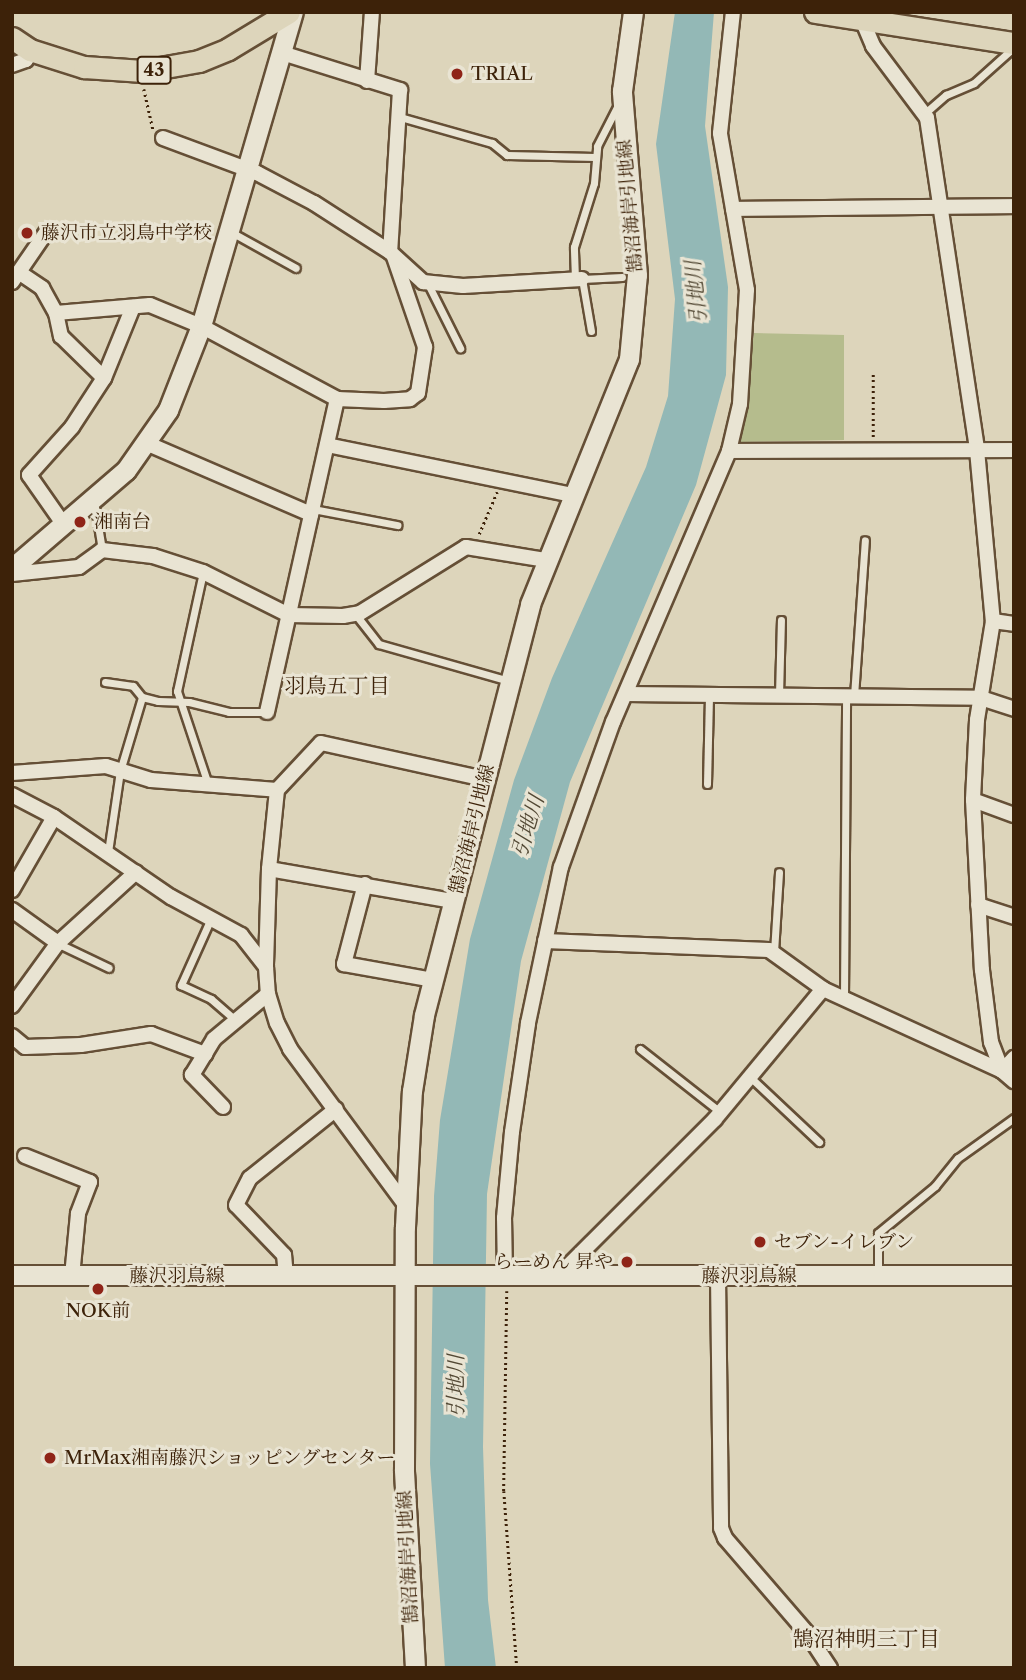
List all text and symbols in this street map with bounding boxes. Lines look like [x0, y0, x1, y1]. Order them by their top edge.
road number: 43 [136, 56, 172, 84]
place label: TRIAL [471, 63, 533, 85]
marker: TRIAL [449, 66, 465, 82]
street label: 鵠沼海岸引地線 [613, 139, 647, 273]
place label: 藤沢市立羽鳥中学校 [41, 222, 212, 244]
marker: 藤沢市立羽鳥中学校 [19, 225, 35, 241]
water label: 引地川 [680, 259, 712, 325]
place label: 湘南台 [94, 511, 151, 533]
marker: 湘南台 [72, 514, 88, 530]
district label: 羽鳥五丁目 [285, 673, 389, 699]
street label: 鵠沼海岸引地線 [445, 762, 499, 896]
water label: 引地川 [507, 792, 549, 860]
place label: セブン-イレブン [774, 1231, 916, 1253]
marker: セブン-イレブン [752, 1234, 768, 1250]
place label: らーめん 昇や [494, 1251, 613, 1273]
marker: らーめん 昇や [619, 1254, 635, 1270]
street label: 藤沢羽鳥線 [130, 1265, 224, 1287]
street label: 藤沢羽鳥線 [702, 1265, 796, 1287]
marker: NOK前 [90, 1281, 106, 1297]
place label: NOK前 [66, 1300, 130, 1322]
water label: 引地川 [443, 1355, 469, 1417]
place label: MrMax湘南藤沢ショッピングセンター [64, 1447, 397, 1469]
marker: MrMax湘南藤沢ショッピングセンター [42, 1450, 58, 1466]
street label: 鵠沼海岸引地線 [393, 1490, 423, 1624]
district label: 鵠沼神明三丁目 [793, 1626, 939, 1652]

